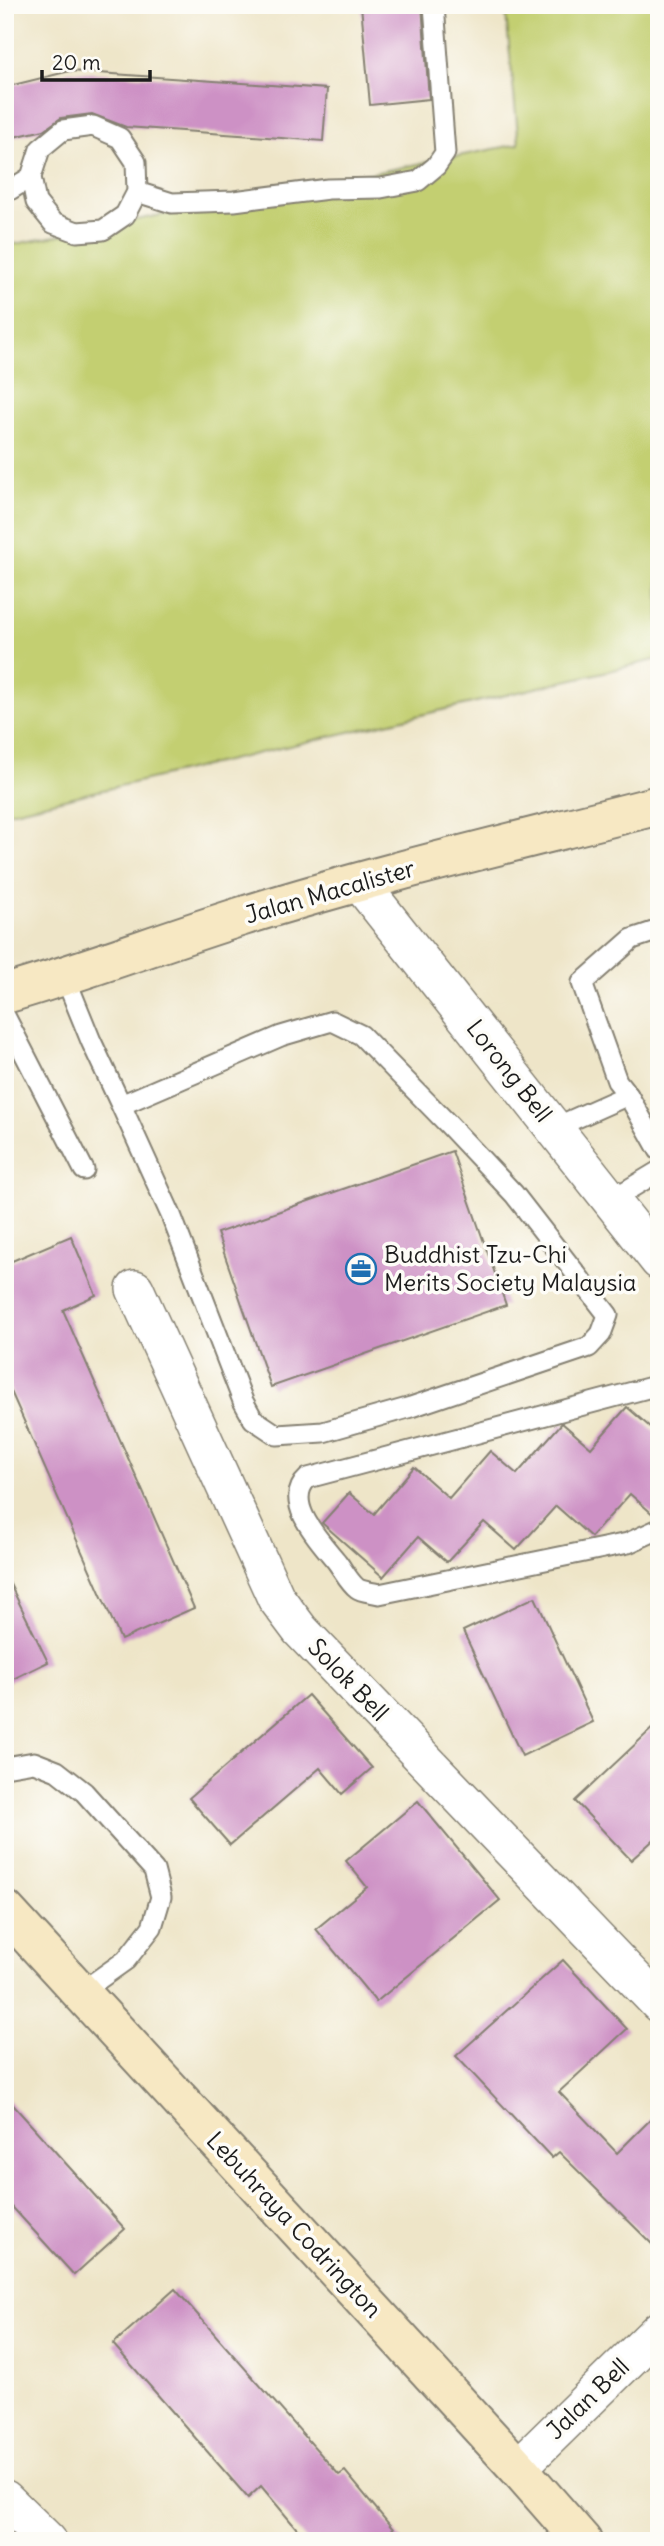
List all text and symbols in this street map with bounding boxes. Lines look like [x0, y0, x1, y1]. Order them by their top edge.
scale bar [42, 38, 150, 82]
text: 20 m [52, 49, 101, 76]
street label: Jalan Macalister [241, 852, 418, 930]
street label: Lorong Bell [460, 1013, 559, 1128]
place label: Buddhist Tzu-Chi Merits Society Malaysia [384, 1239, 637, 1297]
office icon: Buddhist Tzu-Chi Merits Society Malaysia [344, 1252, 378, 1286]
street label: Solok Bell [302, 1632, 395, 1727]
street label: Lebuhraya Codrington [201, 2125, 389, 2324]
street label: Jalan Bell [539, 2351, 635, 2445]

